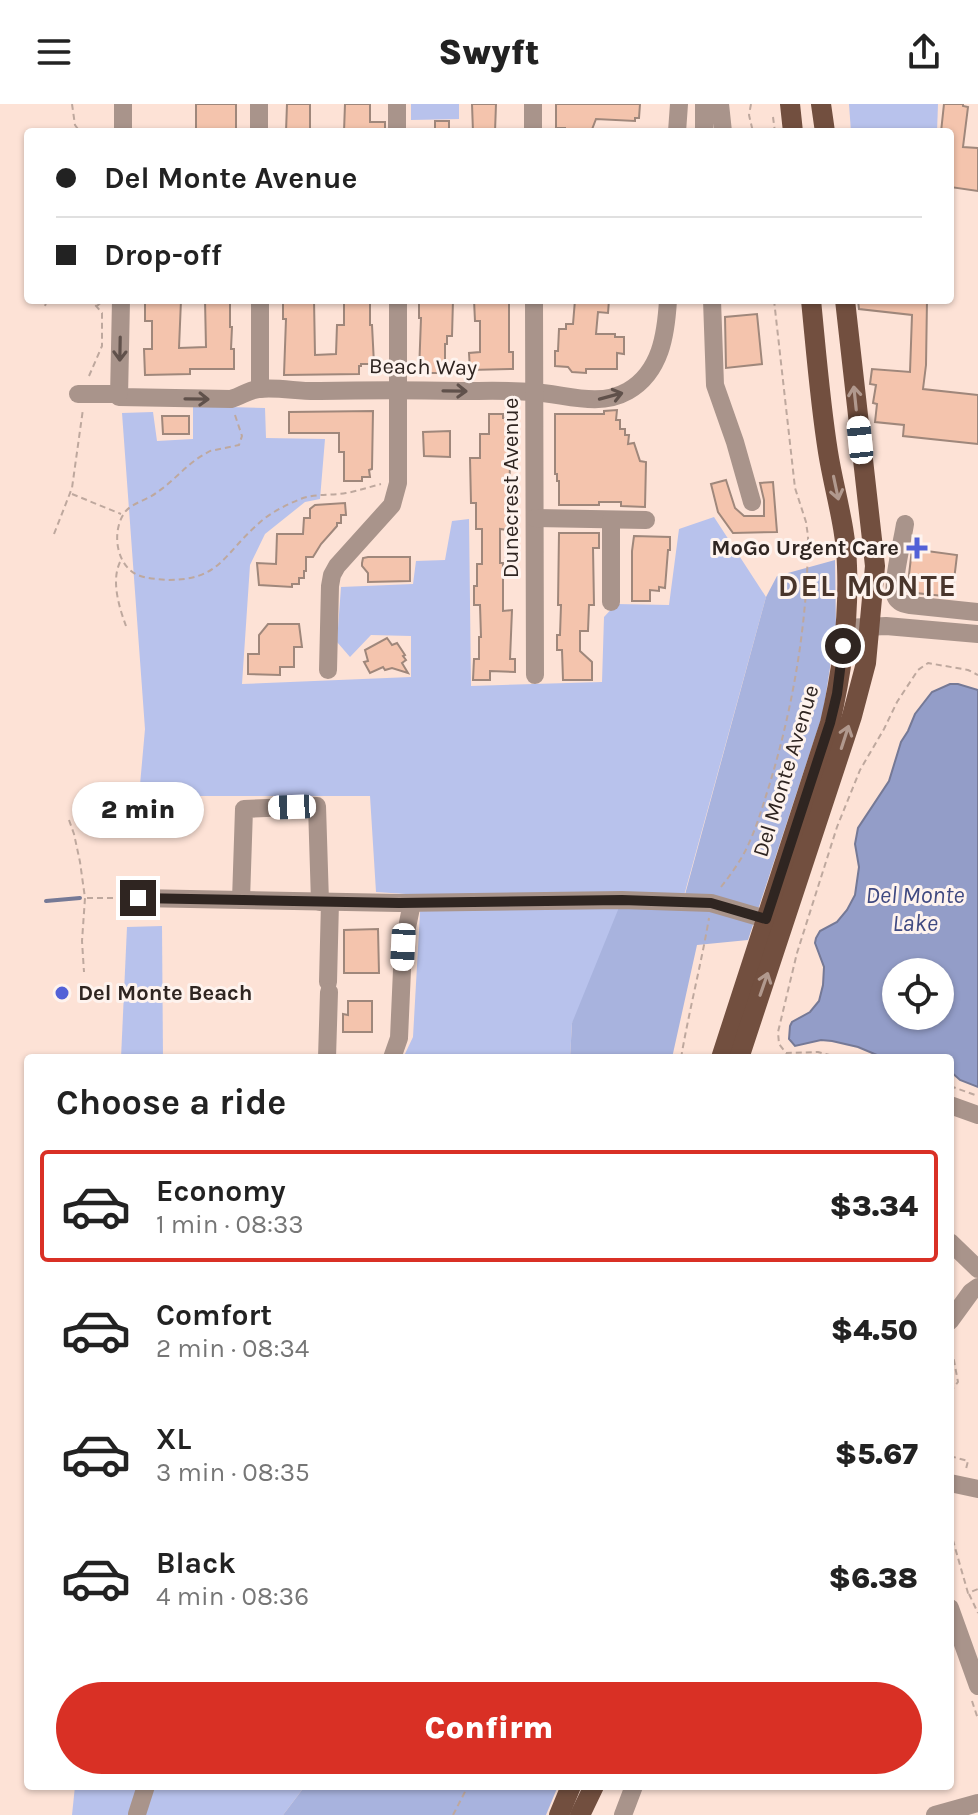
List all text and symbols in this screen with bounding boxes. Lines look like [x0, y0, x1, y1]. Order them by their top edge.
icon: menu [32, 30, 76, 74]
icon: share [902, 30, 946, 74]
text: Swyft [438, 31, 540, 73]
text: Del Monte Avenue [104, 160, 358, 196]
text: Drop-off [104, 237, 222, 273]
one-way arrow [113, 335, 128, 362]
street label: Beach Way [369, 353, 477, 381]
one-way arrow [441, 383, 468, 399]
one-way arrow [848, 385, 863, 411]
one-way arrow [598, 388, 624, 403]
one-way arrow [183, 391, 210, 407]
street label: Dunecrest Avenue [498, 398, 524, 578]
car [846, 415, 874, 465]
one-way arrow [829, 475, 844, 501]
place label: MoGo Urgent Care [711, 535, 899, 561]
marker: MoGo Urgent Care [906, 537, 928, 559]
district label: DEL MONTE [778, 568, 958, 604]
route start [825, 628, 861, 664]
street label: Del Monte Avenue [747, 682, 825, 860]
one-way arrow [839, 725, 854, 750]
callout: 2 min [72, 782, 204, 838]
text: 2 min [101, 794, 175, 825]
car [268, 794, 316, 820]
route end [120, 880, 156, 916]
water label: Del Monte Lake [866, 881, 964, 937]
car [390, 922, 416, 972]
map controls [882, 958, 954, 1030]
button: locate [882, 958, 954, 1030]
one-way arrow [757, 972, 772, 997]
place label: Del Monte Beach [78, 980, 252, 1006]
marker: Del Monte Beach [53, 984, 71, 1002]
text: Choose a ride [56, 1081, 286, 1123]
icon: car [60, 1170, 132, 1242]
text: Economy [156, 1173, 286, 1209]
text: $3.34 [830, 1188, 918, 1224]
text: 1 min · 08:33 [156, 1209, 304, 1240]
icon: car [60, 1294, 132, 1366]
text: Comfort [156, 1297, 272, 1333]
text: $4.50 [831, 1312, 918, 1348]
text: 2 min · 08:34 [156, 1333, 309, 1364]
icon: car [60, 1418, 132, 1490]
text: XL [156, 1421, 191, 1457]
text: $5.67 [835, 1436, 918, 1472]
text: 3 min · 08:35 [156, 1457, 310, 1488]
icon: car [60, 1542, 132, 1614]
text: Black [156, 1545, 236, 1581]
text: $6.38 [829, 1560, 918, 1596]
text: 4 min · 08:36 [156, 1581, 309, 1612]
button: Confirm [56, 1682, 922, 1774]

